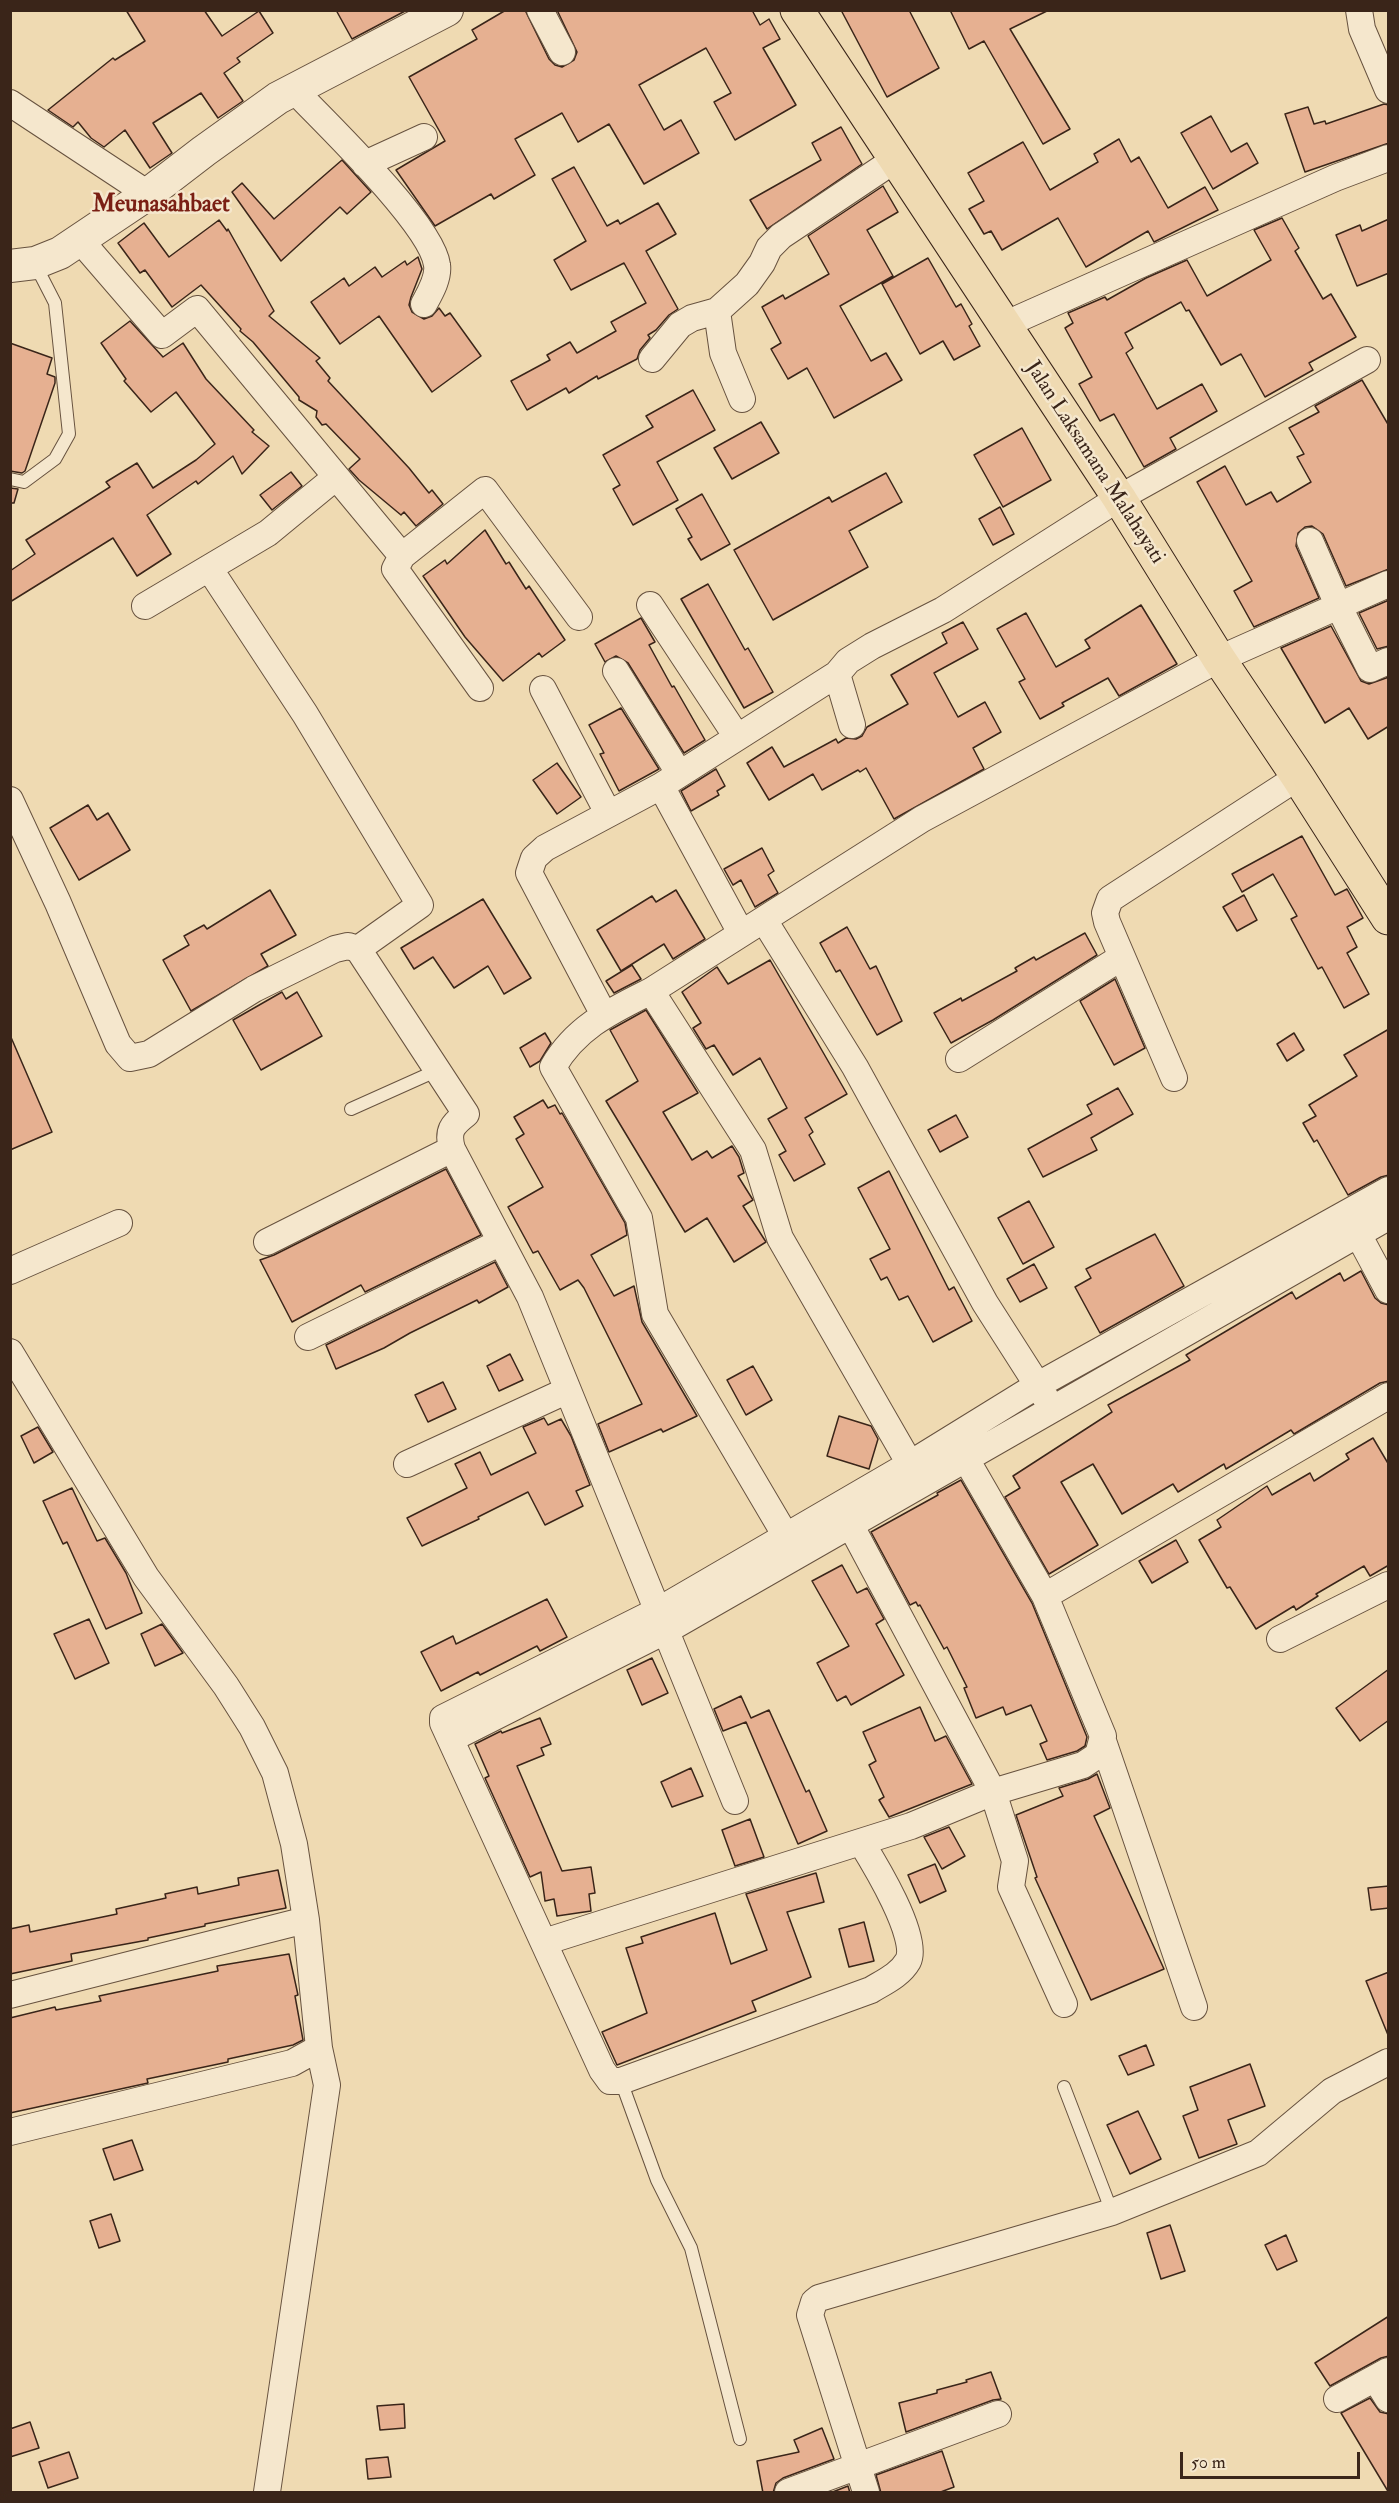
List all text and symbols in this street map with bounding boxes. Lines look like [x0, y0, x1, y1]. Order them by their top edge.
district label: Meunasahbaet [92, 192, 230, 220]
street label: Jalan Laksamana Malahayati [1019, 357, 1169, 569]
scale bar [1183, 2440, 1363, 2478]
text: 50 m [1191, 2451, 1226, 2474]

